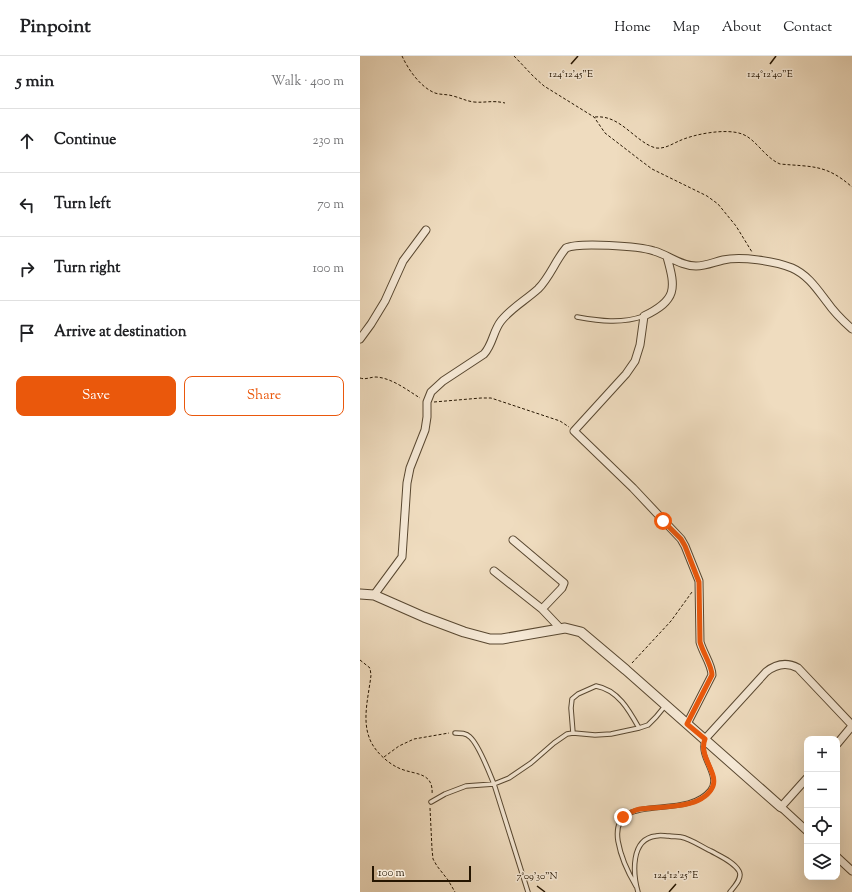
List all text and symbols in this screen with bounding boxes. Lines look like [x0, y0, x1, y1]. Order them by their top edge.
text: Pinpoint [20, 14, 91, 41]
text: Home [614, 18, 651, 38]
text: Map [673, 18, 700, 38]
text: About [722, 18, 761, 38]
text: Contact [783, 18, 832, 38]
text: 124°12'45"E [549, 67, 593, 82]
text: 124°12'40"E [747, 67, 793, 82]
text: 5 min [16, 70, 54, 94]
text: Walk · 400 m [271, 73, 344, 91]
icon: ahead [16, 130, 38, 152]
text: Continue [54, 130, 116, 151]
text: 230 m [312, 132, 344, 150]
icon: left [16, 194, 38, 216]
text: Turn left [54, 194, 111, 215]
text: 70 m [317, 196, 344, 214]
icon: right [16, 258, 38, 280]
text: Turn right [54, 258, 120, 279]
text: 100 m [312, 260, 344, 278]
icon: arrive [16, 322, 38, 344]
text: Arrive at destination [54, 322, 187, 343]
button: Save [16, 376, 176, 416]
button: Share [184, 376, 344, 416]
route start [654, 512, 672, 530]
map controls [804, 736, 840, 880]
button: + [804, 736, 840, 772]
button: − [804, 772, 840, 808]
route end [614, 808, 632, 826]
button: locate [804, 808, 840, 844]
button: layers [804, 844, 840, 880]
scale bar [372, 864, 471, 883]
text: 100 m [378, 865, 405, 881]
text: 124°12'25"E [654, 868, 698, 883]
text: 7°09'30"N [516, 869, 558, 884]

